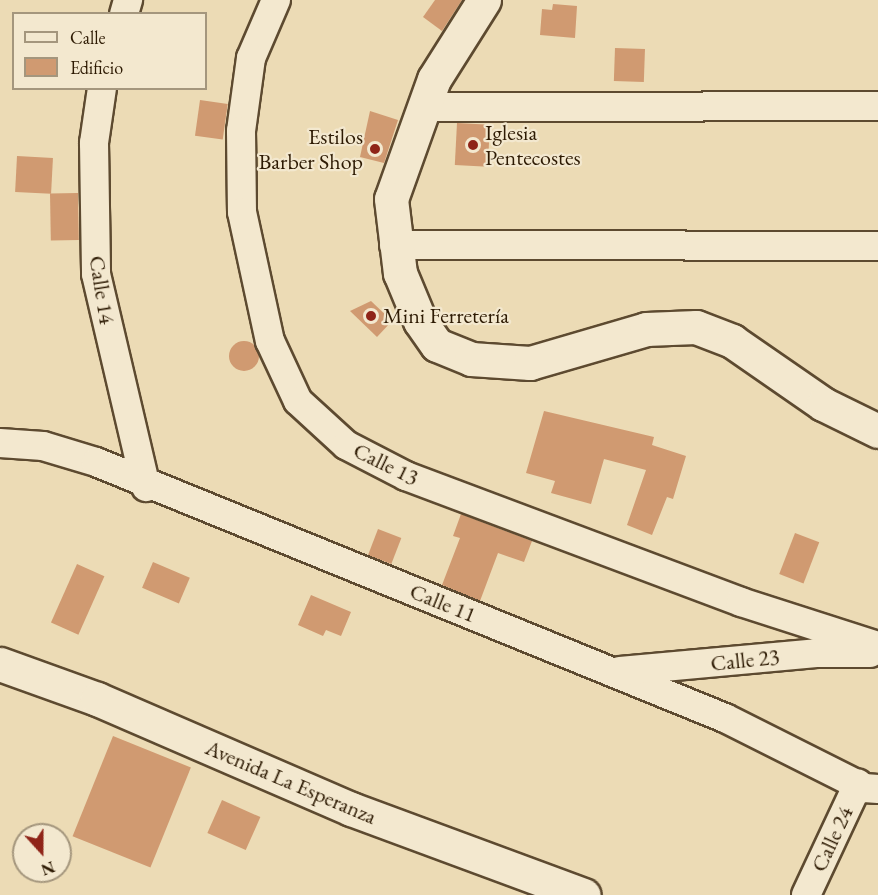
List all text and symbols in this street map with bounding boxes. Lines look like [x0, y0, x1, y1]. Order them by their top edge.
legend [12, 12, 207, 90]
text: Calle [70, 26, 106, 49]
text: Edificio [70, 56, 123, 79]
place label: Iglesia Pentecostes [485, 119, 581, 170]
place label: Estilos Barber Shop [258, 123, 363, 174]
marker: Iglesia Pentecostes [466, 138, 480, 152]
marker: Estilos Barber Shop [368, 142, 382, 156]
street label: Calle 14 [84, 254, 120, 326]
place label: Mini Ferretería [383, 303, 509, 329]
marker: Mini Ferretería [364, 309, 378, 323]
street label: Calle 13 [349, 437, 423, 491]
street label: Calle 11 [406, 578, 480, 628]
street label: Calle 23 [709, 643, 781, 677]
street label: Avenida La Esperanza [202, 734, 380, 830]
street label: Calle 24 [805, 802, 859, 876]
north arrow [12, 823, 72, 883]
text: N [38, 856, 58, 881]

